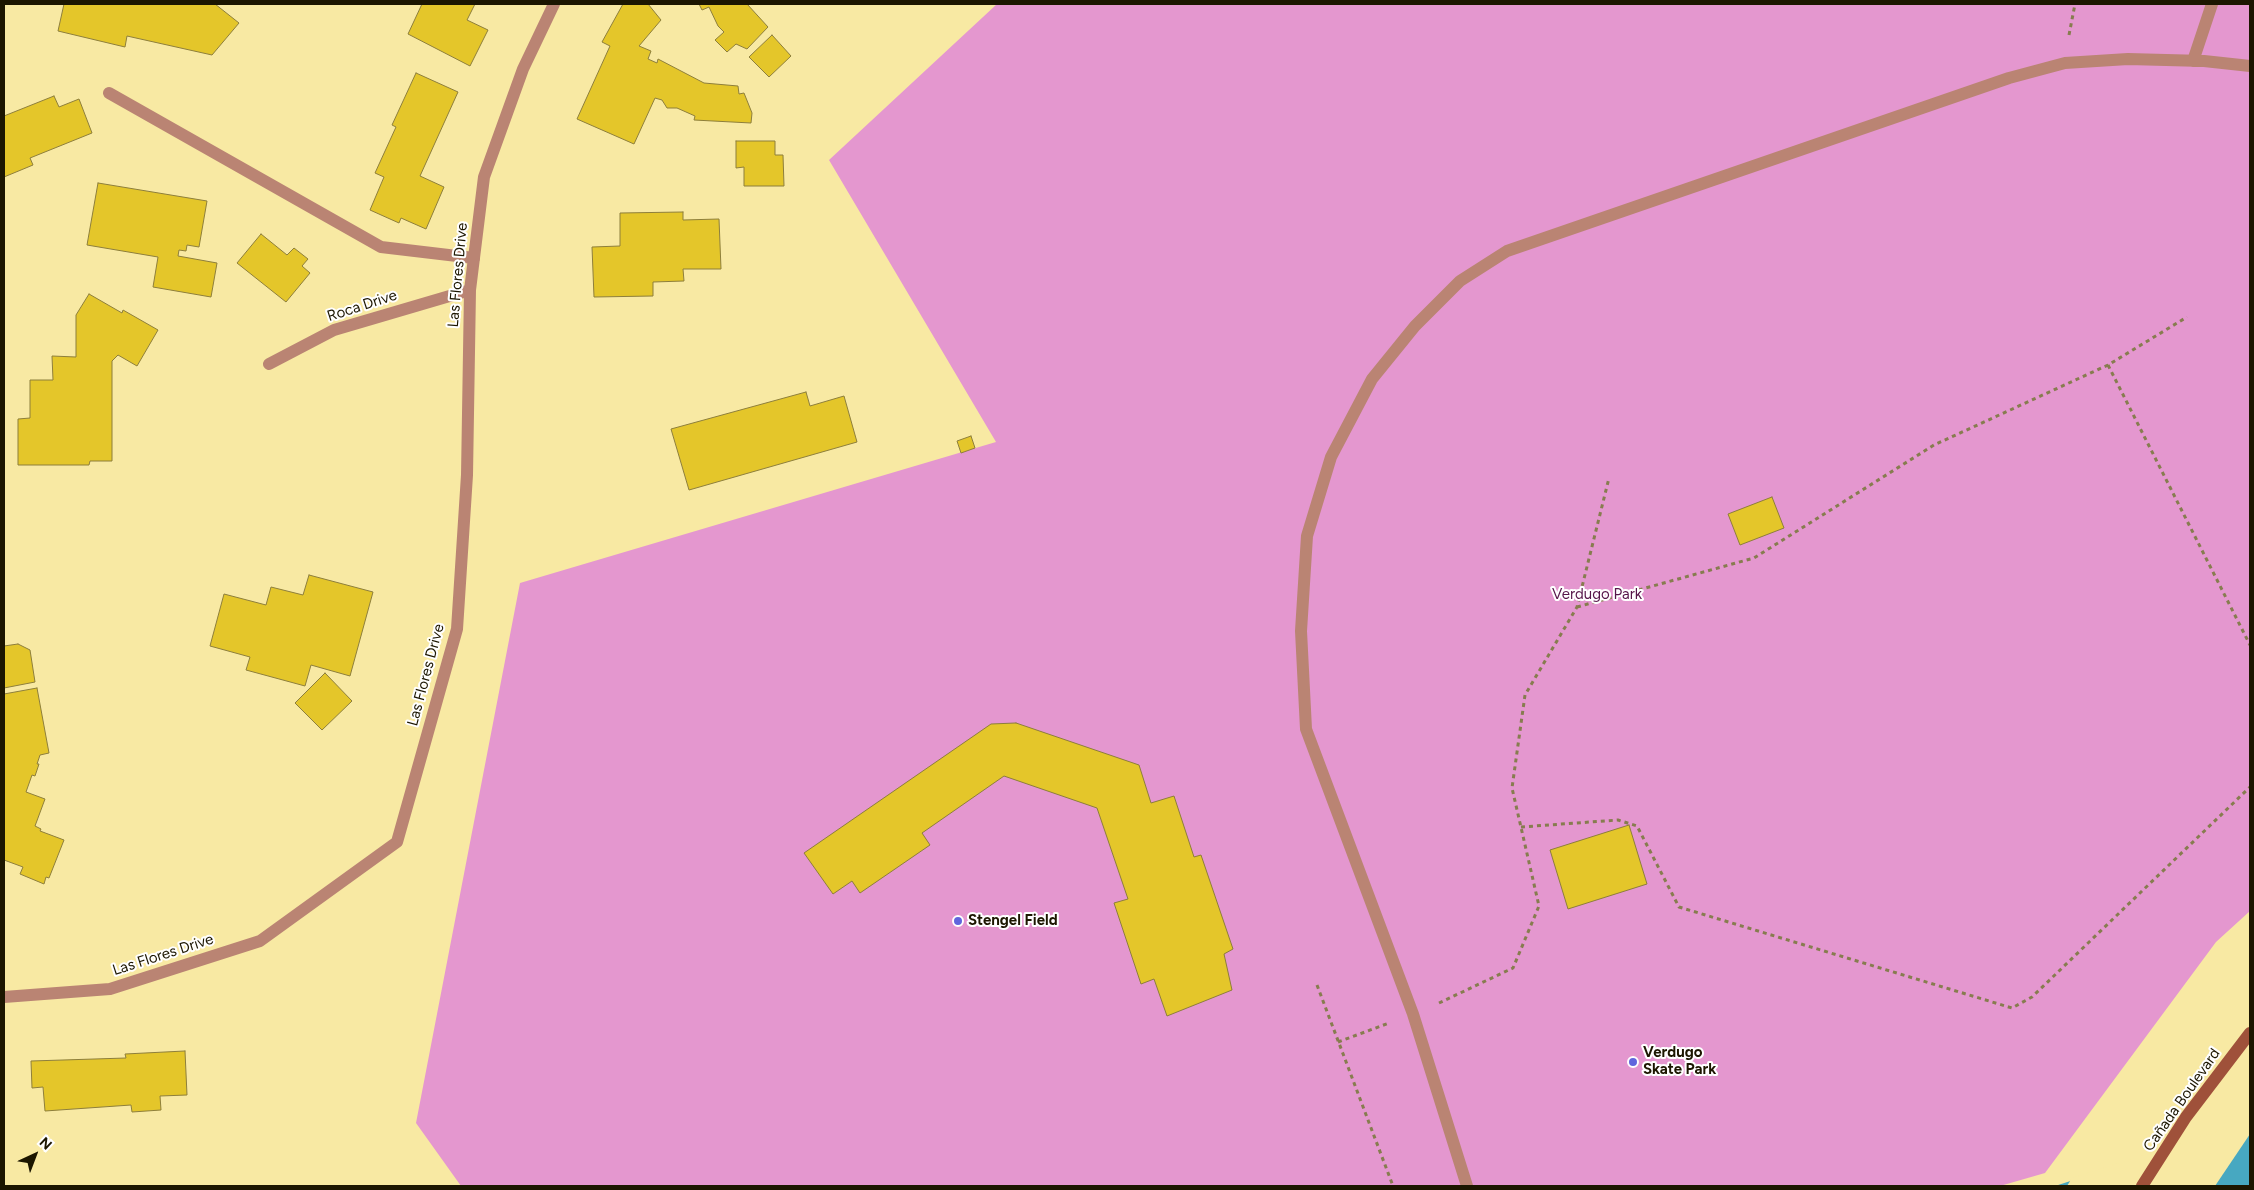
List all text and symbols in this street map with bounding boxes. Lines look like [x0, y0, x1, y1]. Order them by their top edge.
street label: Las Flores Drive [444, 222, 472, 328]
street label: Roca Drive [325, 286, 399, 326]
park label: Verdugo Park [1552, 586, 1642, 604]
street label: Las Flores Drive [404, 622, 448, 728]
place label: Stengel Field [968, 912, 1058, 930]
marker: Stengel Field [952, 915, 964, 927]
street label: Las Flores Drive [110, 930, 216, 980]
place label: Verdugo Skate Park [1643, 1044, 1716, 1079]
street label: Cañada Boulevard [2140, 1045, 2224, 1155]
marker: Verdugo Skate Park [1627, 1056, 1639, 1068]
north arrow [10, 1130, 60, 1180]
text: N [36, 1134, 55, 1154]

